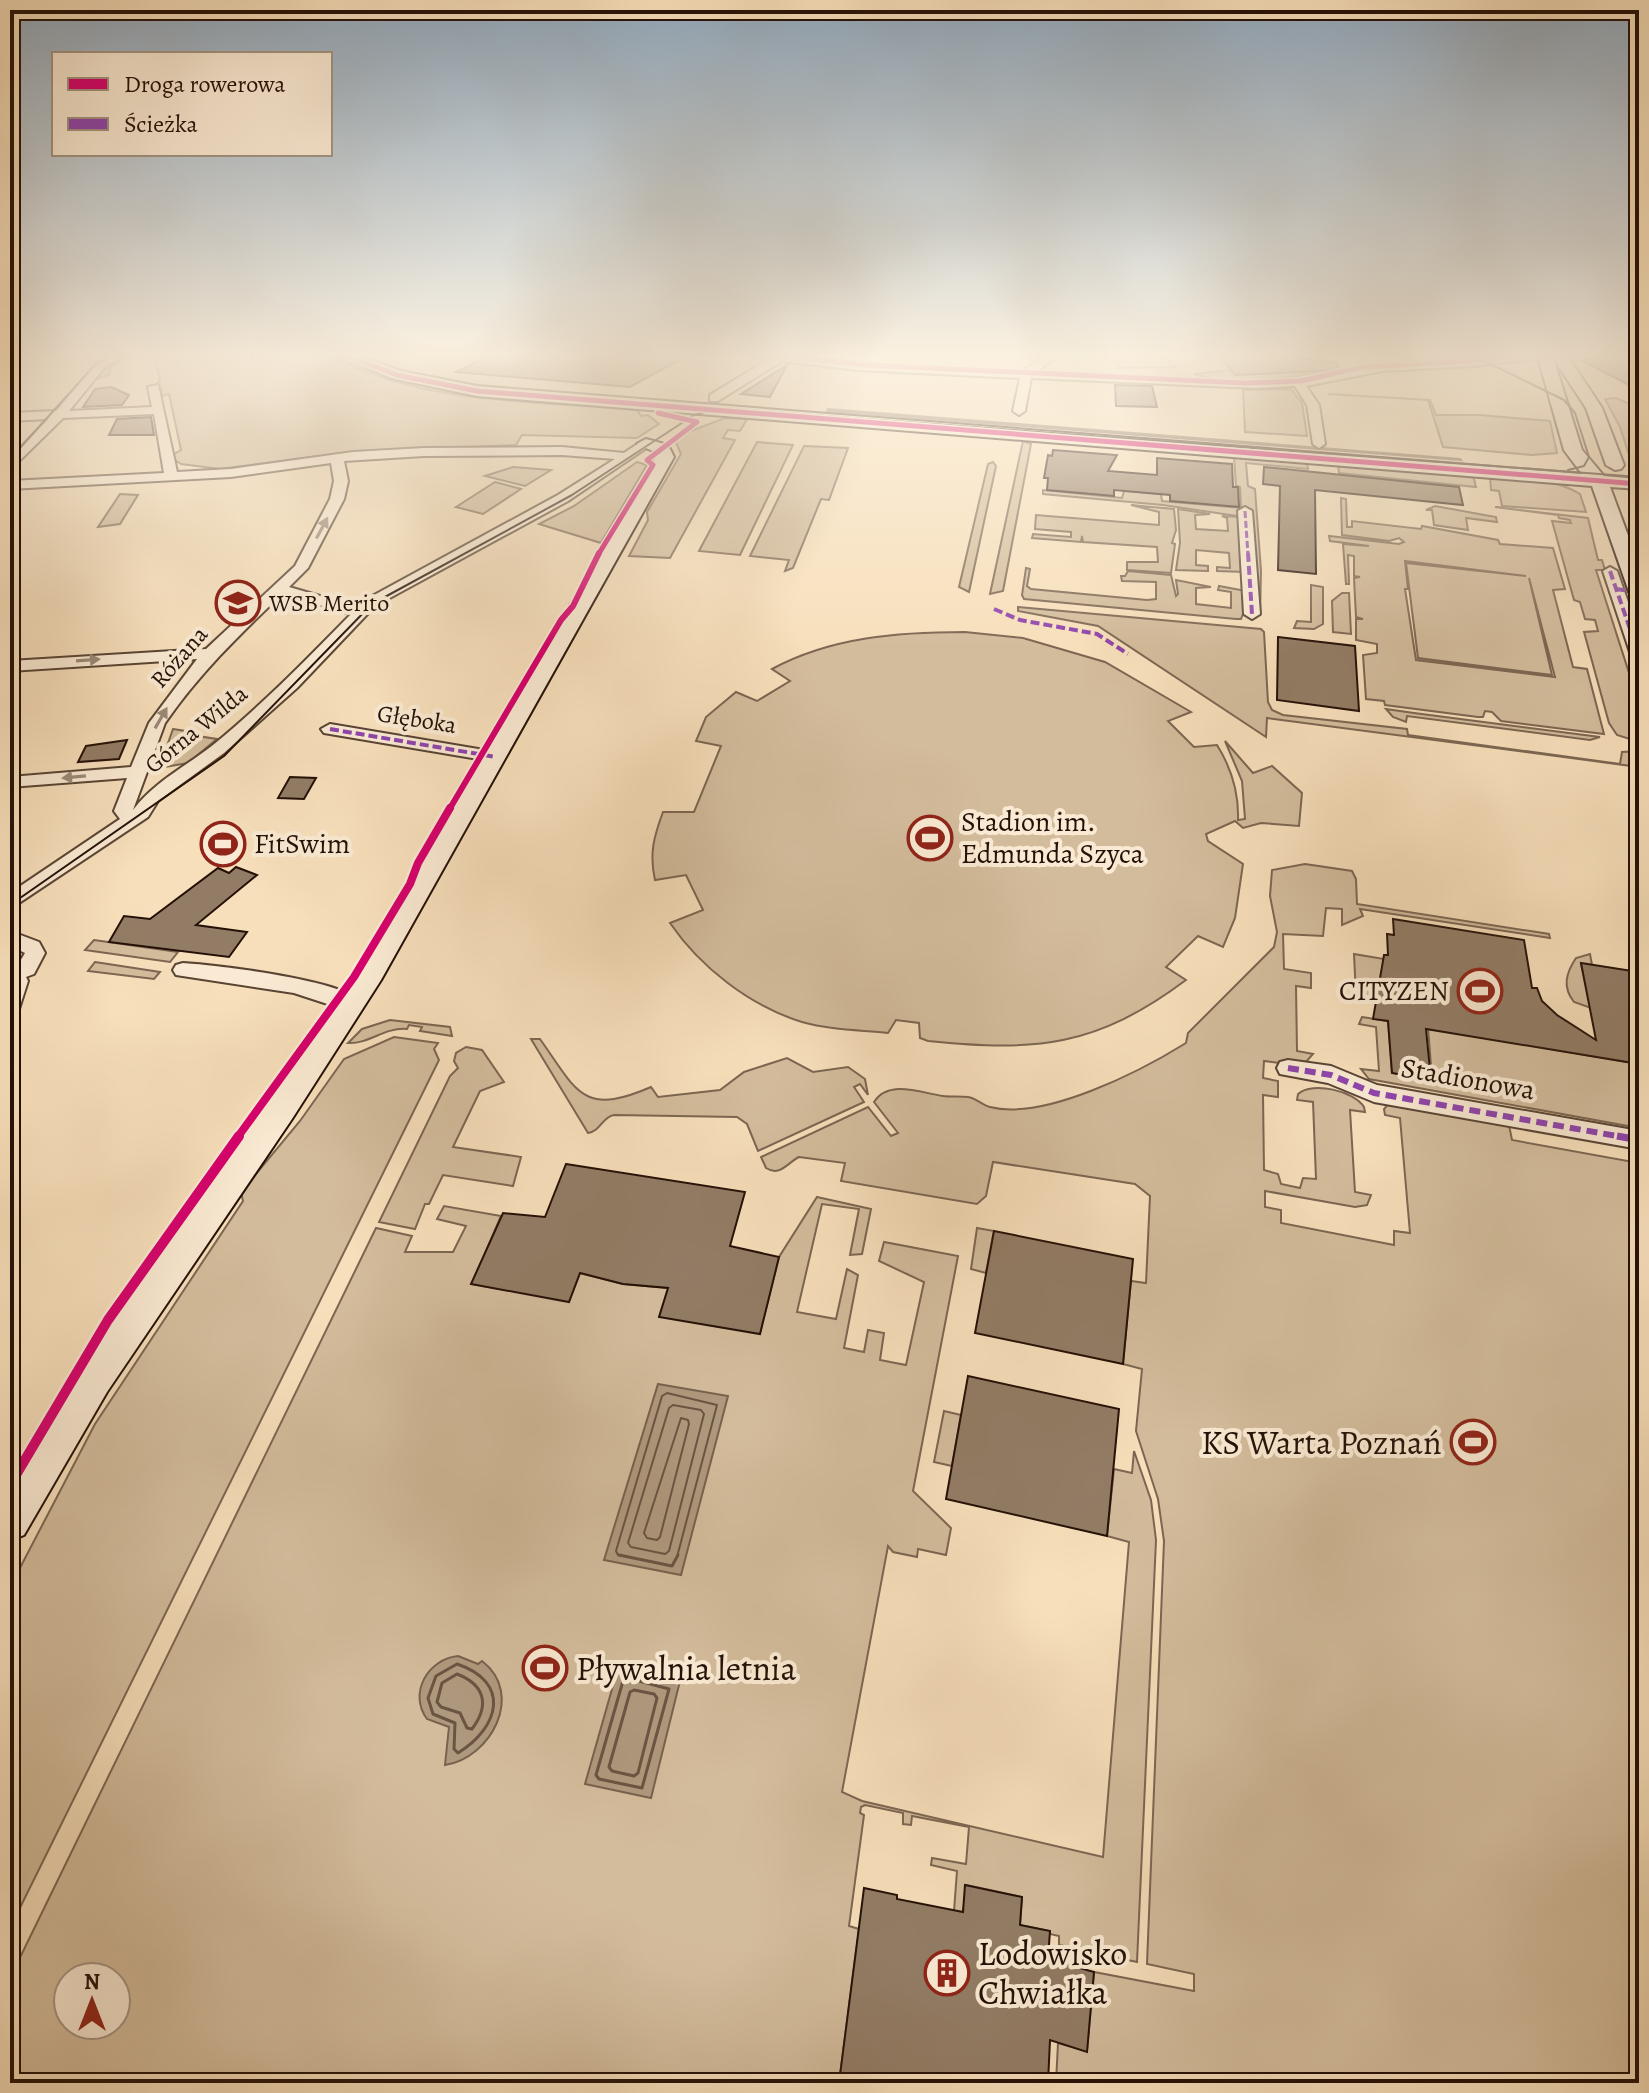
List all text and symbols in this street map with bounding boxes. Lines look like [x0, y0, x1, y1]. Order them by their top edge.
legend [52, 52, 332, 156]
text: Droga rowerowa [124, 68, 286, 100]
text: Ścieżka [124, 108, 198, 140]
one-way arrow [316, 517, 329, 540]
school or university icon: WSB Merito [214, 579, 262, 627]
place label: WSB Merito [268, 587, 389, 619]
street label: Różana [143, 619, 215, 695]
one-way arrow [76, 653, 101, 666]
street label: Górna Wilda [138, 677, 255, 780]
street label: Głęboka [375, 697, 460, 741]
one-way arrow [154, 707, 168, 729]
one-way arrow [61, 771, 86, 784]
place label: Stadion im. Edmunda Szyca [961, 803, 1144, 873]
sports icon: Stadion im. Edmunda Szyca [906, 814, 954, 862]
sports icon: FitSwim [199, 820, 247, 868]
place label: FitSwim [254, 825, 350, 863]
sports icon: CITYZEN [1456, 967, 1504, 1015]
place label: CITYZEN [1339, 972, 1449, 1010]
street label: Stadionowa [1398, 1049, 1538, 1109]
sports icon: KS Warta Poznań [1449, 1418, 1497, 1466]
place label: KS Warta Poznań [1201, 1419, 1442, 1466]
sports icon: Pływalnia letnia [521, 1644, 569, 1692]
place label: Pływalnia letnia [576, 1645, 796, 1692]
place label: Lodowisko Chwiałka [978, 1930, 1127, 2016]
building icon: Lodowisko Chwiałka [923, 1949, 971, 1997]
north arrow [52, 1961, 132, 2041]
text: N [84, 1967, 100, 1997]

